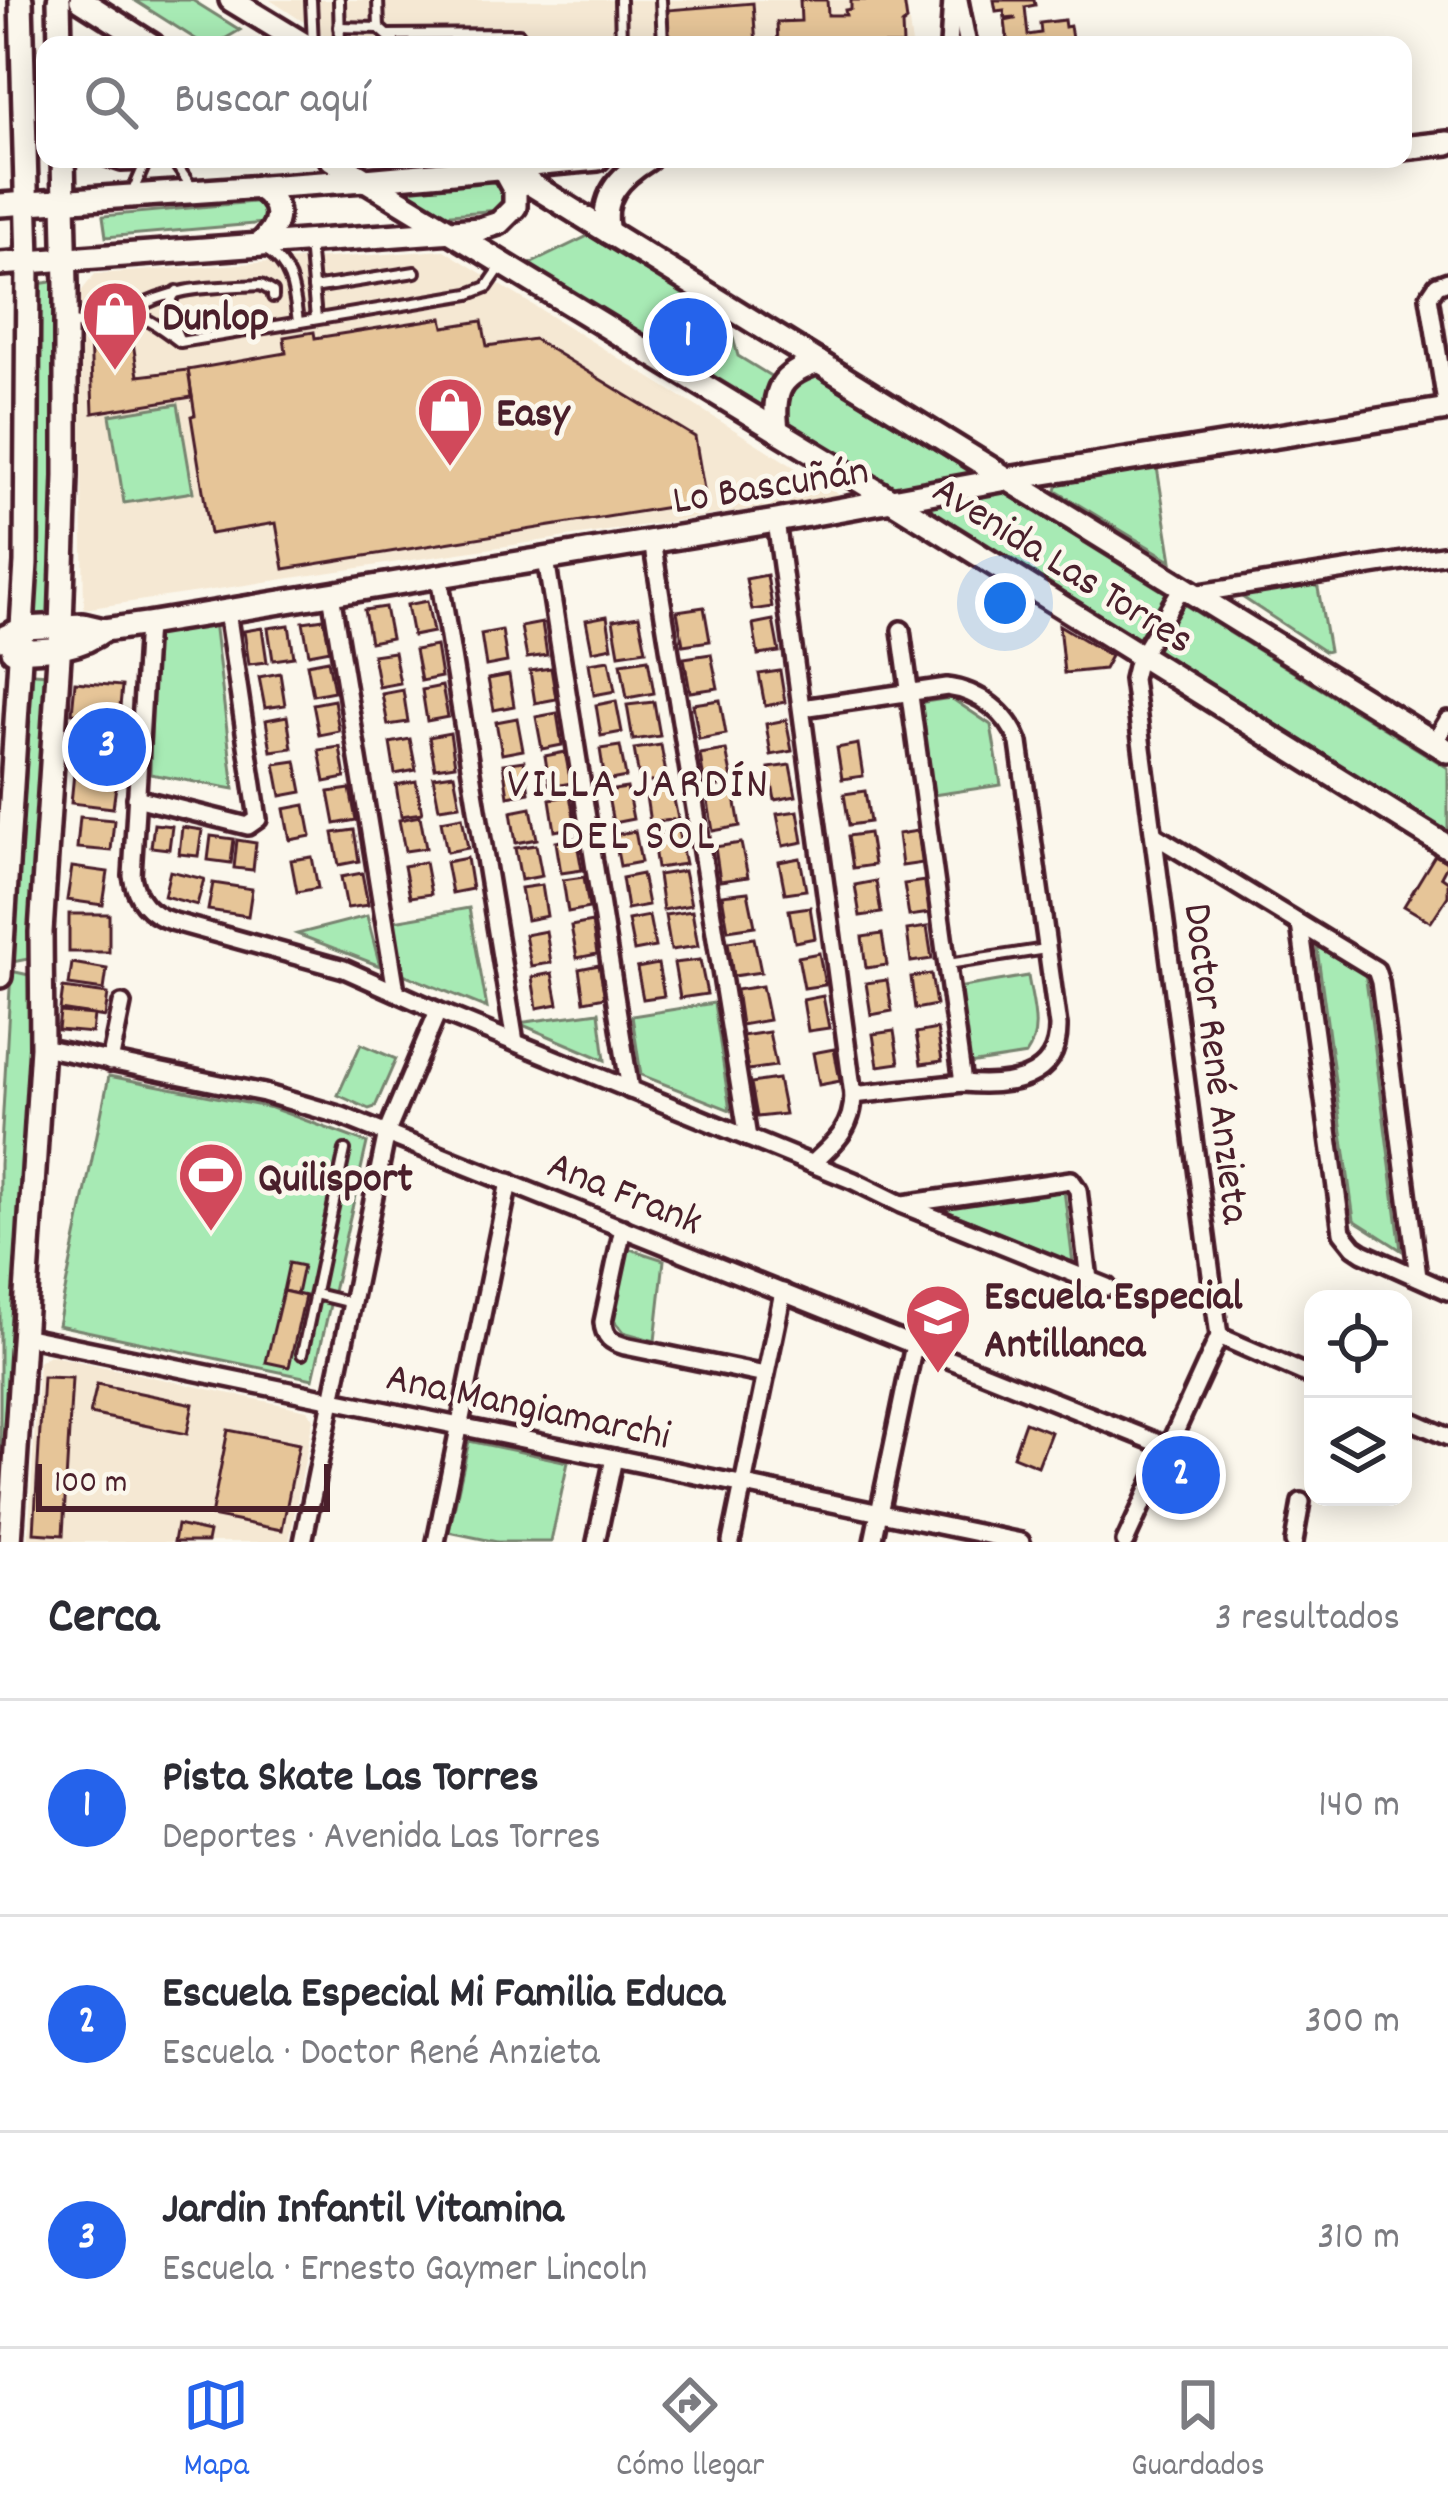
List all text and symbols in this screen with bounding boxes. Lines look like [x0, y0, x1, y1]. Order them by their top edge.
search box [36, 36, 1412, 168]
icon: search [78, 69, 144, 135]
text: Buscar aquí [174, 70, 369, 134]
shop icon: Dunlop [80, 279, 150, 373]
place label: Dunlop [162, 291, 269, 351]
pin: 1 [649, 292, 727, 382]
shop icon: Easy [415, 375, 485, 469]
place label: Easy [496, 387, 571, 447]
street label: Lo Bascuñán [669, 444, 873, 534]
street label: Avenida Las Torres [919, 463, 1204, 672]
your location [975, 573, 1035, 633]
pin: 3 [68, 702, 146, 792]
district label: VILLA JARDÍN DEL SOL [507, 755, 771, 871]
street label: Doctor René Anzieta [1164, 900, 1263, 1229]
street label: Ana Frank [537, 1138, 710, 1255]
sports icon: Quilisport [176, 1140, 246, 1234]
place label: Quilisport [258, 1152, 413, 1212]
place label: Escuela Especial Antillanca [984, 1270, 1243, 1378]
school or university icon: Escuela Especial Antillanca [903, 1282, 973, 1376]
map controls [1304, 1290, 1412, 1506]
button: locate [1304, 1290, 1412, 1398]
street label: Ana Mangiamarchi [380, 1350, 675, 1469]
button: layers [1304, 1398, 1412, 1506]
pin: 2 [1142, 1430, 1220, 1520]
scale bar [36, 1458, 330, 1511]
text: 100 m [54, 1461, 127, 1508]
text: Cerca [48, 1584, 159, 1656]
text: 3 resultados [1215, 1593, 1400, 1648]
text: Pista Skate Las Torres [162, 1748, 539, 1812]
text: 1 [83, 1780, 91, 1835]
text: 140 m [1318, 1780, 1400, 1835]
text: Deportes · Avenida Las Torres [162, 1812, 601, 1867]
text: Escuela Especial Mi Familia Educa [162, 1964, 725, 2028]
text: 2 [78, 1996, 96, 2051]
text: 300 m [1304, 1996, 1400, 2051]
text: Escuela · Doctor René Anzieta [162, 2028, 599, 2083]
text: Jardin Infantil Vitamina [162, 2180, 564, 2244]
text: 3 [78, 2212, 96, 2267]
text: 310 m [1317, 2212, 1400, 2267]
text: Escuela · Ernesto Gaymer Lincoln [162, 2244, 647, 2299]
tab: Mapa [183, 2372, 249, 2491]
tab: Cómo llegar [616, 2372, 764, 2491]
tab: Guardados [1131, 2372, 1265, 2491]

